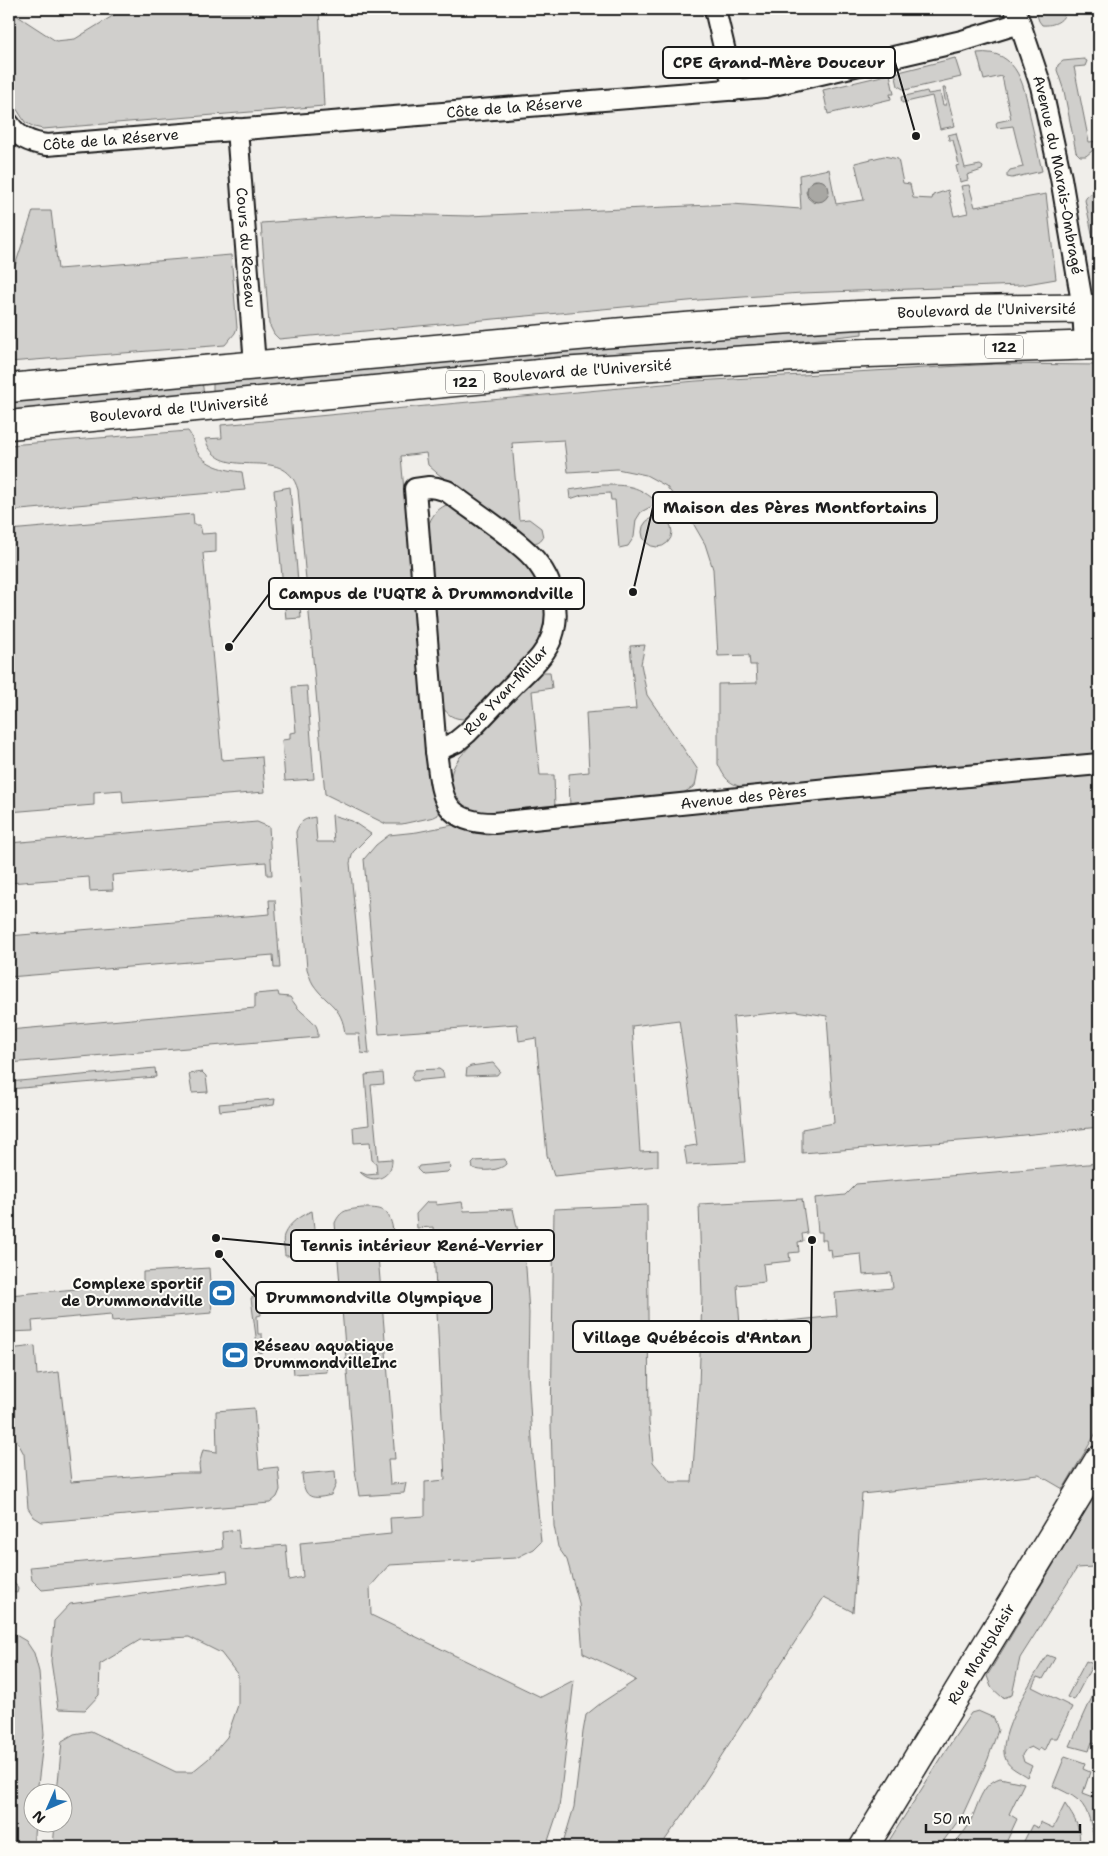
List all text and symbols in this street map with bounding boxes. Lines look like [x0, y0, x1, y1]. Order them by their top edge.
callout: CPE Grand-Mère Douceur [663, 47, 895, 78]
text: CPE Grand-Mère Douceur [673, 52, 886, 73]
street label: Avenue du Marais-Ombragé [1028, 73, 1087, 276]
street label: Côte de la Réserve [446, 92, 583, 123]
street label: Côte de la Réserve [42, 124, 180, 155]
street label: Cours du Roseau [231, 187, 261, 309]
street label: Boulevard de l'Université [897, 299, 1076, 323]
road number: 122 [985, 336, 1023, 358]
street label: Boulevard de l'Université [492, 355, 672, 388]
road number: 122 [446, 371, 484, 394]
street label: Boulevard de l'Université [89, 390, 269, 427]
callout: Maison des Pères Montfortains [653, 492, 937, 523]
text: Maison des Pères Montfortains [663, 497, 927, 518]
callout: Campus de l'UQTR à Drummondville [269, 578, 584, 609]
text: Campus de l'UQTR à Drummondville [278, 583, 574, 604]
street label: Rue Yvan-Millar [459, 641, 553, 739]
street label: Avenue des Pères [679, 781, 808, 814]
callout: Tennis intérieur René-Verrier [291, 1230, 554, 1261]
text: Tennis intérieur René-Verrier [300, 1235, 544, 1256]
place label: Complexe sportif de Drummondville [61, 1274, 203, 1311]
sports icon: Complexe sportif de Drummondville [207, 1278, 237, 1308]
callout: Drummondville Olympique [256, 1282, 492, 1313]
text: Drummondville Olympique [266, 1287, 482, 1308]
callout: Village Québécois d'Antan [573, 1321, 811, 1352]
text: Village Québécois d'Antan [583, 1327, 801, 1348]
place label: Réseau aquatique DrummondvilleInc [254, 1336, 397, 1373]
sports icon: Réseau aquatique DrummondvilleInc [220, 1340, 250, 1370]
street label: Rue Montplaisir [943, 1599, 1020, 1708]
north arrow [22, 1784, 72, 1834]
scale bar [926, 1801, 1079, 1833]
text: N [29, 1807, 49, 1827]
text: 50 m [933, 1809, 971, 1829]

